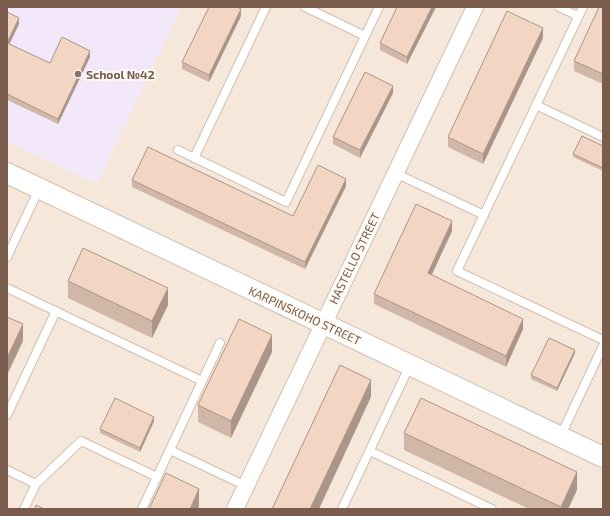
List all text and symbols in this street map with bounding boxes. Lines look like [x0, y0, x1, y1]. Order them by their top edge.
place label: School №42 [86, 67, 155, 81]
marker: School №42 [73, 69, 83, 79]
street label: HASTELLO STREET [326, 210, 382, 306]
street label: KARPINSKOHO STREET [247, 283, 363, 347]

